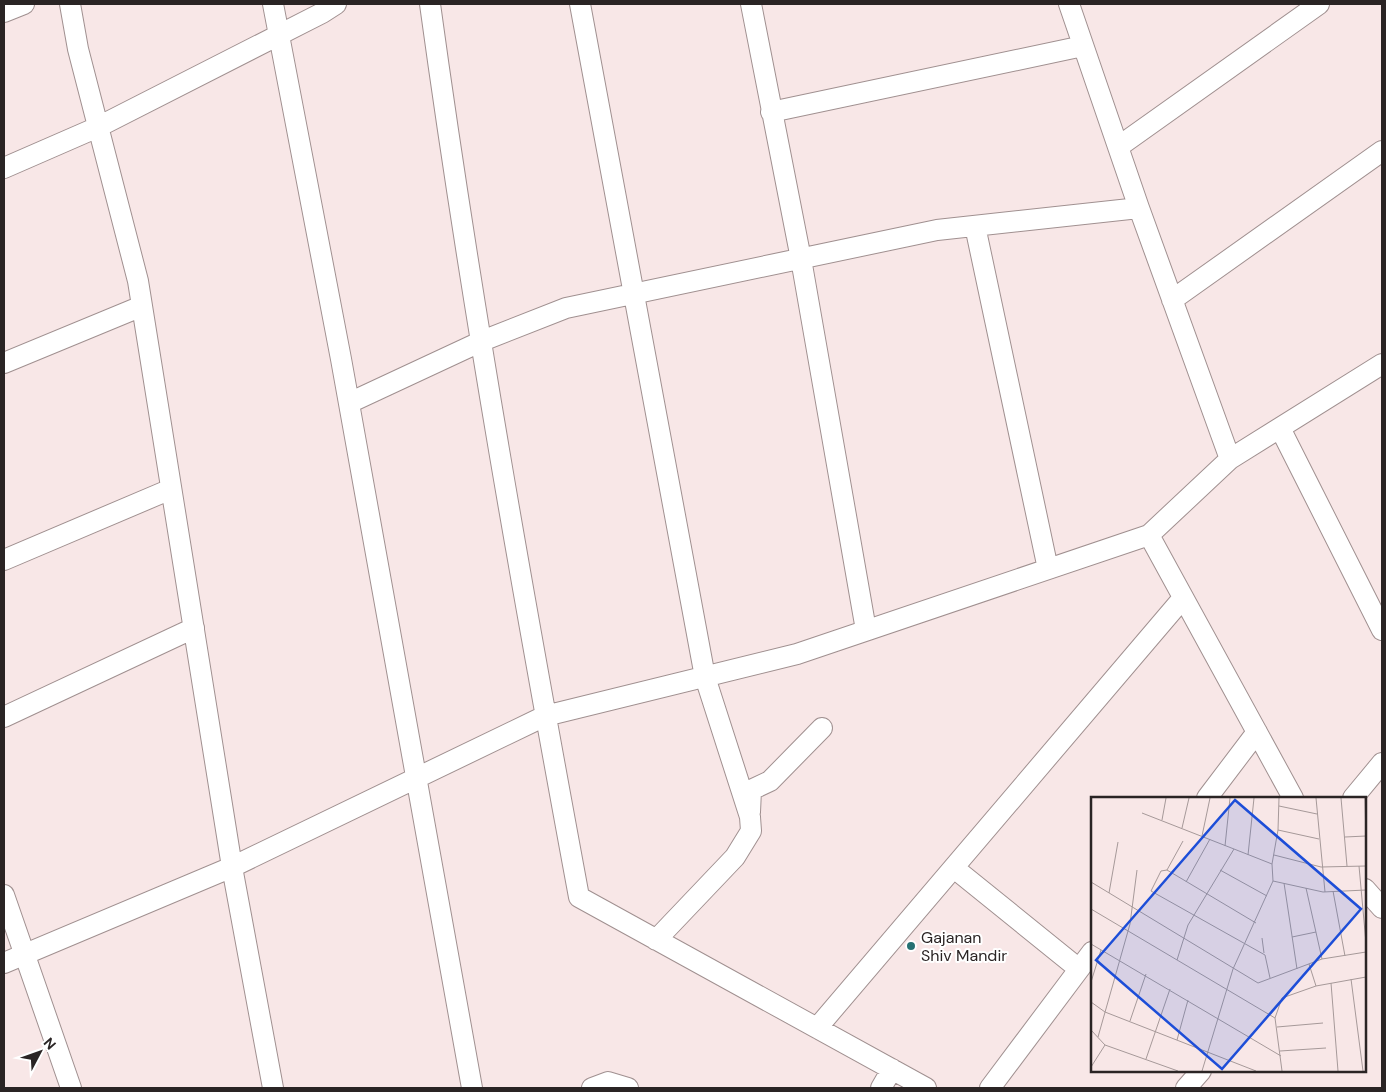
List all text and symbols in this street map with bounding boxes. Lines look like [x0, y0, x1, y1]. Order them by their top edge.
inset map [1091, 797, 1366, 1072]
place label: Gajanan Shiv Mandir [921, 927, 1007, 966]
marker: Gajanan Shiv Mandir [905, 940, 917, 952]
north arrow [15, 1027, 65, 1077]
text: N [40, 1034, 60, 1053]

